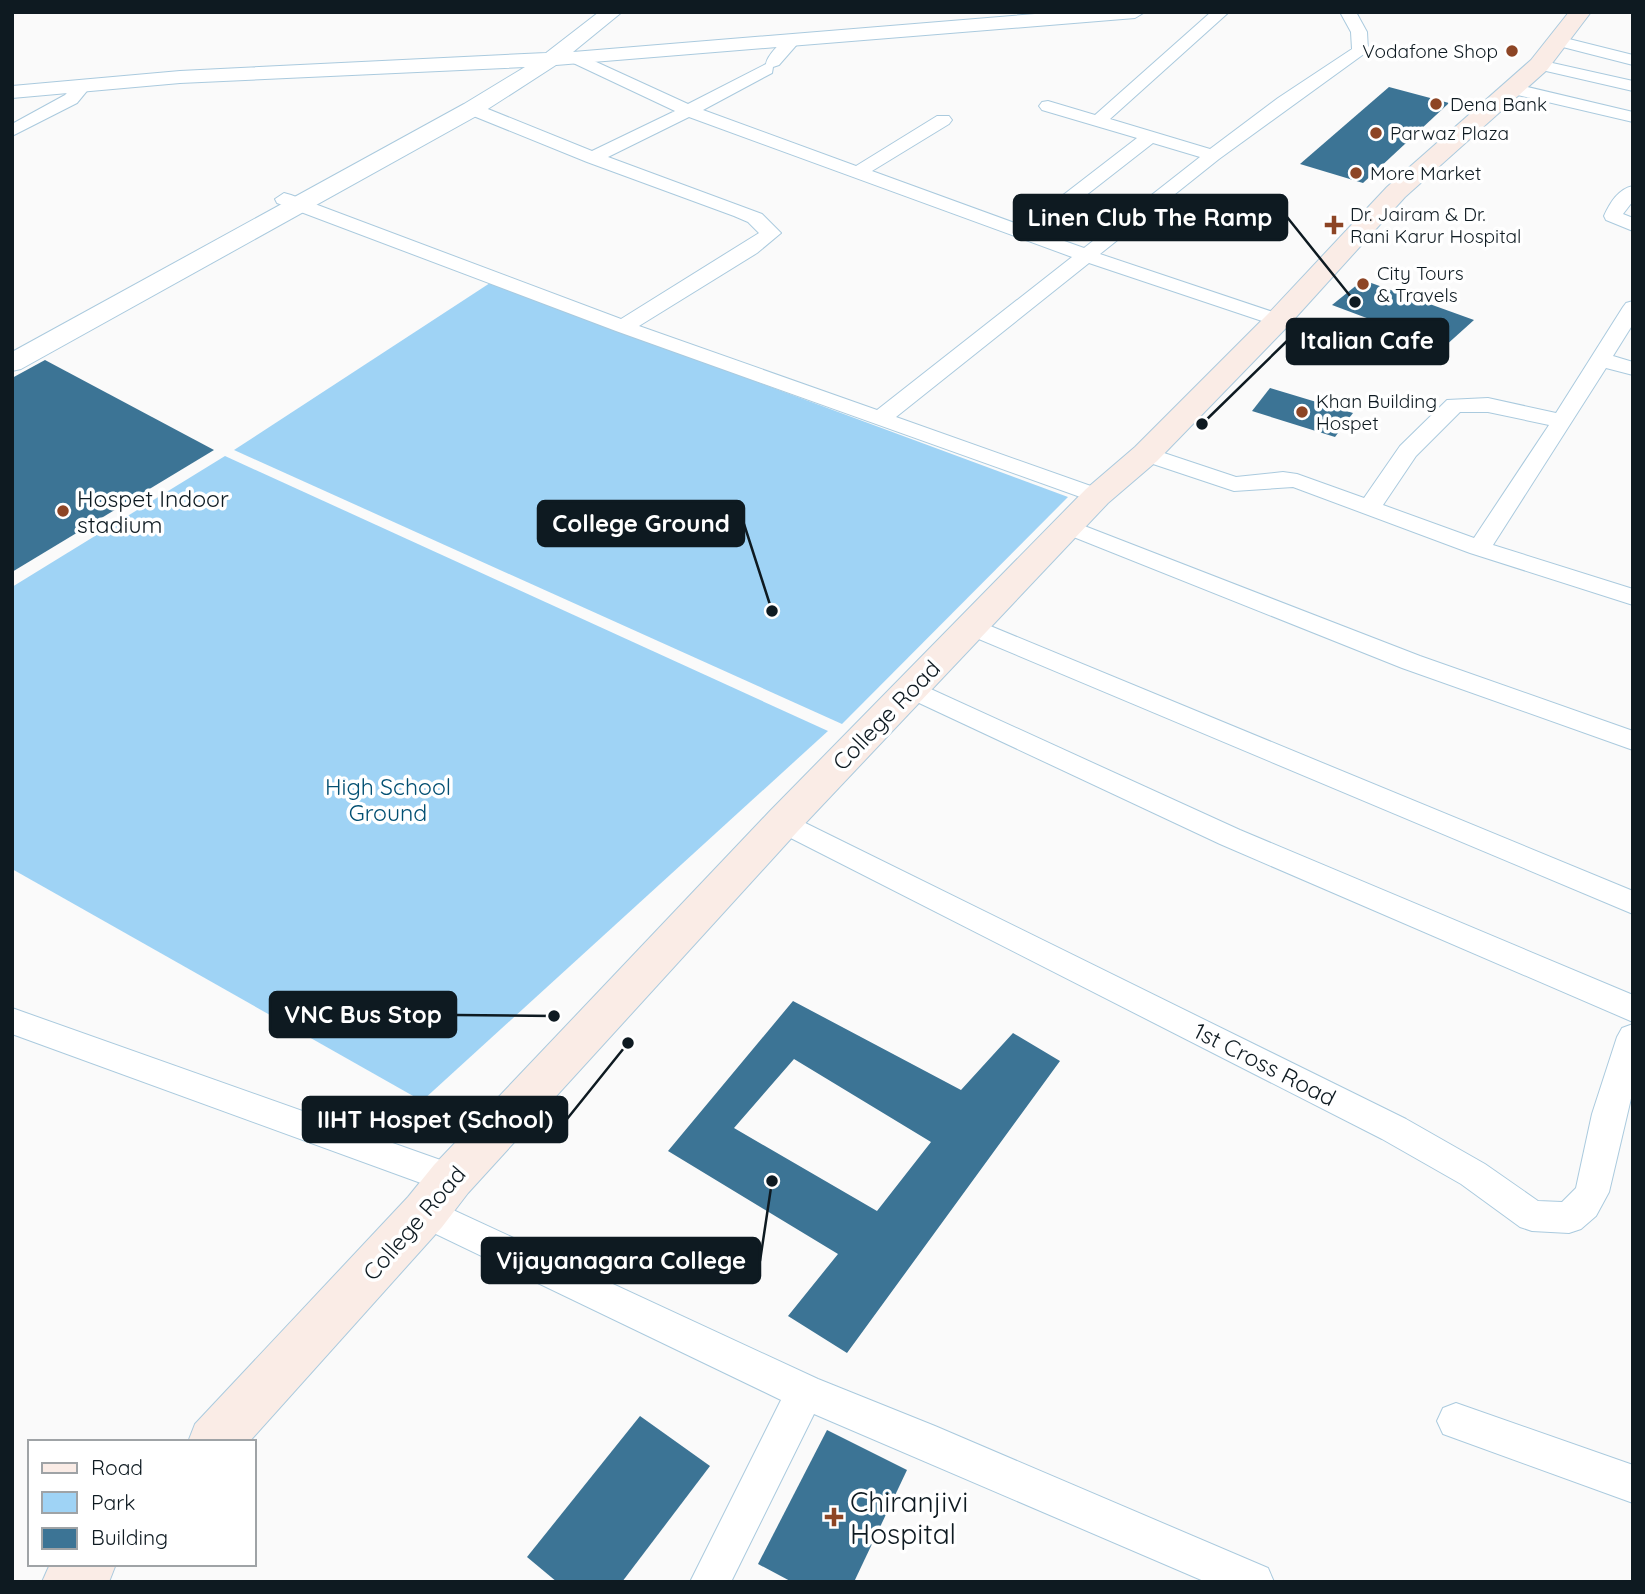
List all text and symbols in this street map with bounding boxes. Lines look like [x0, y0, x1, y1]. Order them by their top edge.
place label: Vodafone Shop [1362, 39, 1498, 63]
marker: Vodafone Shop [1504, 43, 1520, 59]
place label: Dena Bank [1450, 92, 1547, 116]
marker: Dena Bank [1428, 96, 1444, 112]
place label: Parwaz Plaza [1390, 121, 1509, 145]
marker: Parwaz Plaza [1368, 125, 1384, 141]
place label: More Market [1370, 161, 1481, 185]
marker: More Market [1348, 165, 1364, 181]
callout: Linen Club The Ramp [1014, 195, 1287, 240]
text: Linen Club The Ramp [1028, 202, 1272, 232]
place label: Dr. Jairam & Dr. Rani Karur Hospital [1350, 202, 1522, 248]
marker: Dr. Jairam & Dr. Rani Karur Hospital [1324, 215, 1344, 235]
place label: City Tours & Travels [1377, 261, 1464, 307]
marker: City Tours & Travels [1355, 276, 1371, 292]
callout: Italian Cafe [1287, 319, 1448, 364]
text: Italian Cafe [1300, 325, 1434, 355]
place label: Khan Building Hospet [1316, 389, 1437, 435]
marker: Khan Building Hospet [1294, 404, 1310, 420]
place label: Hospet Indoor stadium [77, 484, 229, 539]
callout: College Ground [538, 501, 744, 546]
marker: Hospet Indoor stadium [55, 503, 71, 519]
text: College Ground [552, 508, 730, 538]
street label: College Road [826, 654, 946, 776]
park label: High School Ground [325, 772, 451, 827]
callout: VNC Bus Stop [270, 992, 456, 1037]
text: VNC Bus Stop [284, 999, 442, 1029]
street label: 1st Cross Road [1189, 1016, 1341, 1112]
callout: IIHT Hospet (School) [303, 1097, 567, 1142]
text: IIHT Hospet (School) [317, 1104, 553, 1134]
street label: College Road [356, 1160, 472, 1286]
callout: Vijayanagara College [482, 1238, 760, 1283]
text: Vijayanagara College [496, 1245, 746, 1275]
legend [28, 1440, 256, 1566]
text: Road [91, 1454, 143, 1480]
place label: Chiranjivi Hospital [850, 1484, 968, 1551]
text: Park [91, 1489, 135, 1515]
marker: Chiranjivi Hospital [824, 1507, 844, 1527]
text: Building [91, 1524, 168, 1550]

